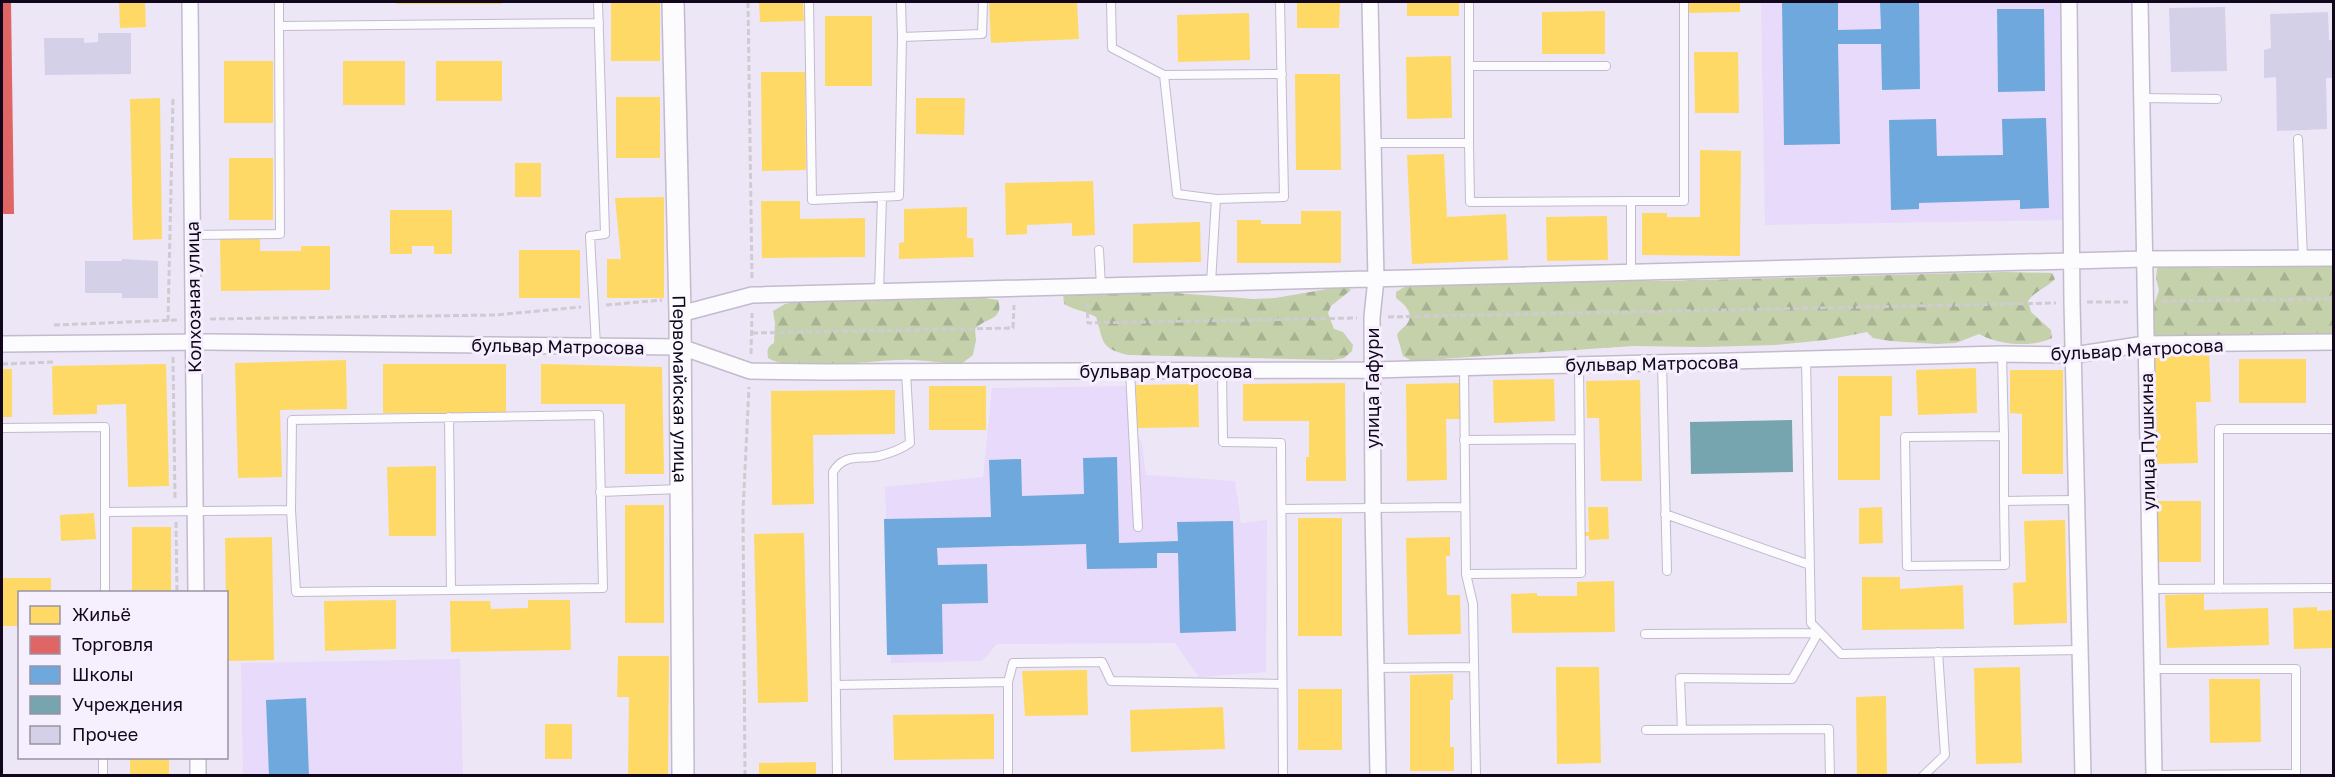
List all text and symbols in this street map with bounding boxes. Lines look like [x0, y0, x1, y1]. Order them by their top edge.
street label: Колхозная улица [181, 221, 205, 373]
street label: Первомайская улица [669, 295, 692, 483]
street label: улица Гафури [1361, 328, 1383, 448]
street label: бульвар Матросова [471, 333, 645, 359]
street label: бульвар Матросова [2050, 333, 2224, 365]
street label: бульвар Матросова [1565, 350, 1739, 376]
street label: бульвар Матросова [1079, 360, 1253, 382]
street label: улица Пушкина [2135, 373, 2159, 511]
legend [18, 591, 228, 759]
text: Жильё [72, 603, 131, 625]
text: Торговля [72, 633, 153, 655]
text: Школы [72, 663, 134, 685]
text: Учреждения [72, 693, 183, 715]
text: Прочее [72, 723, 138, 745]

